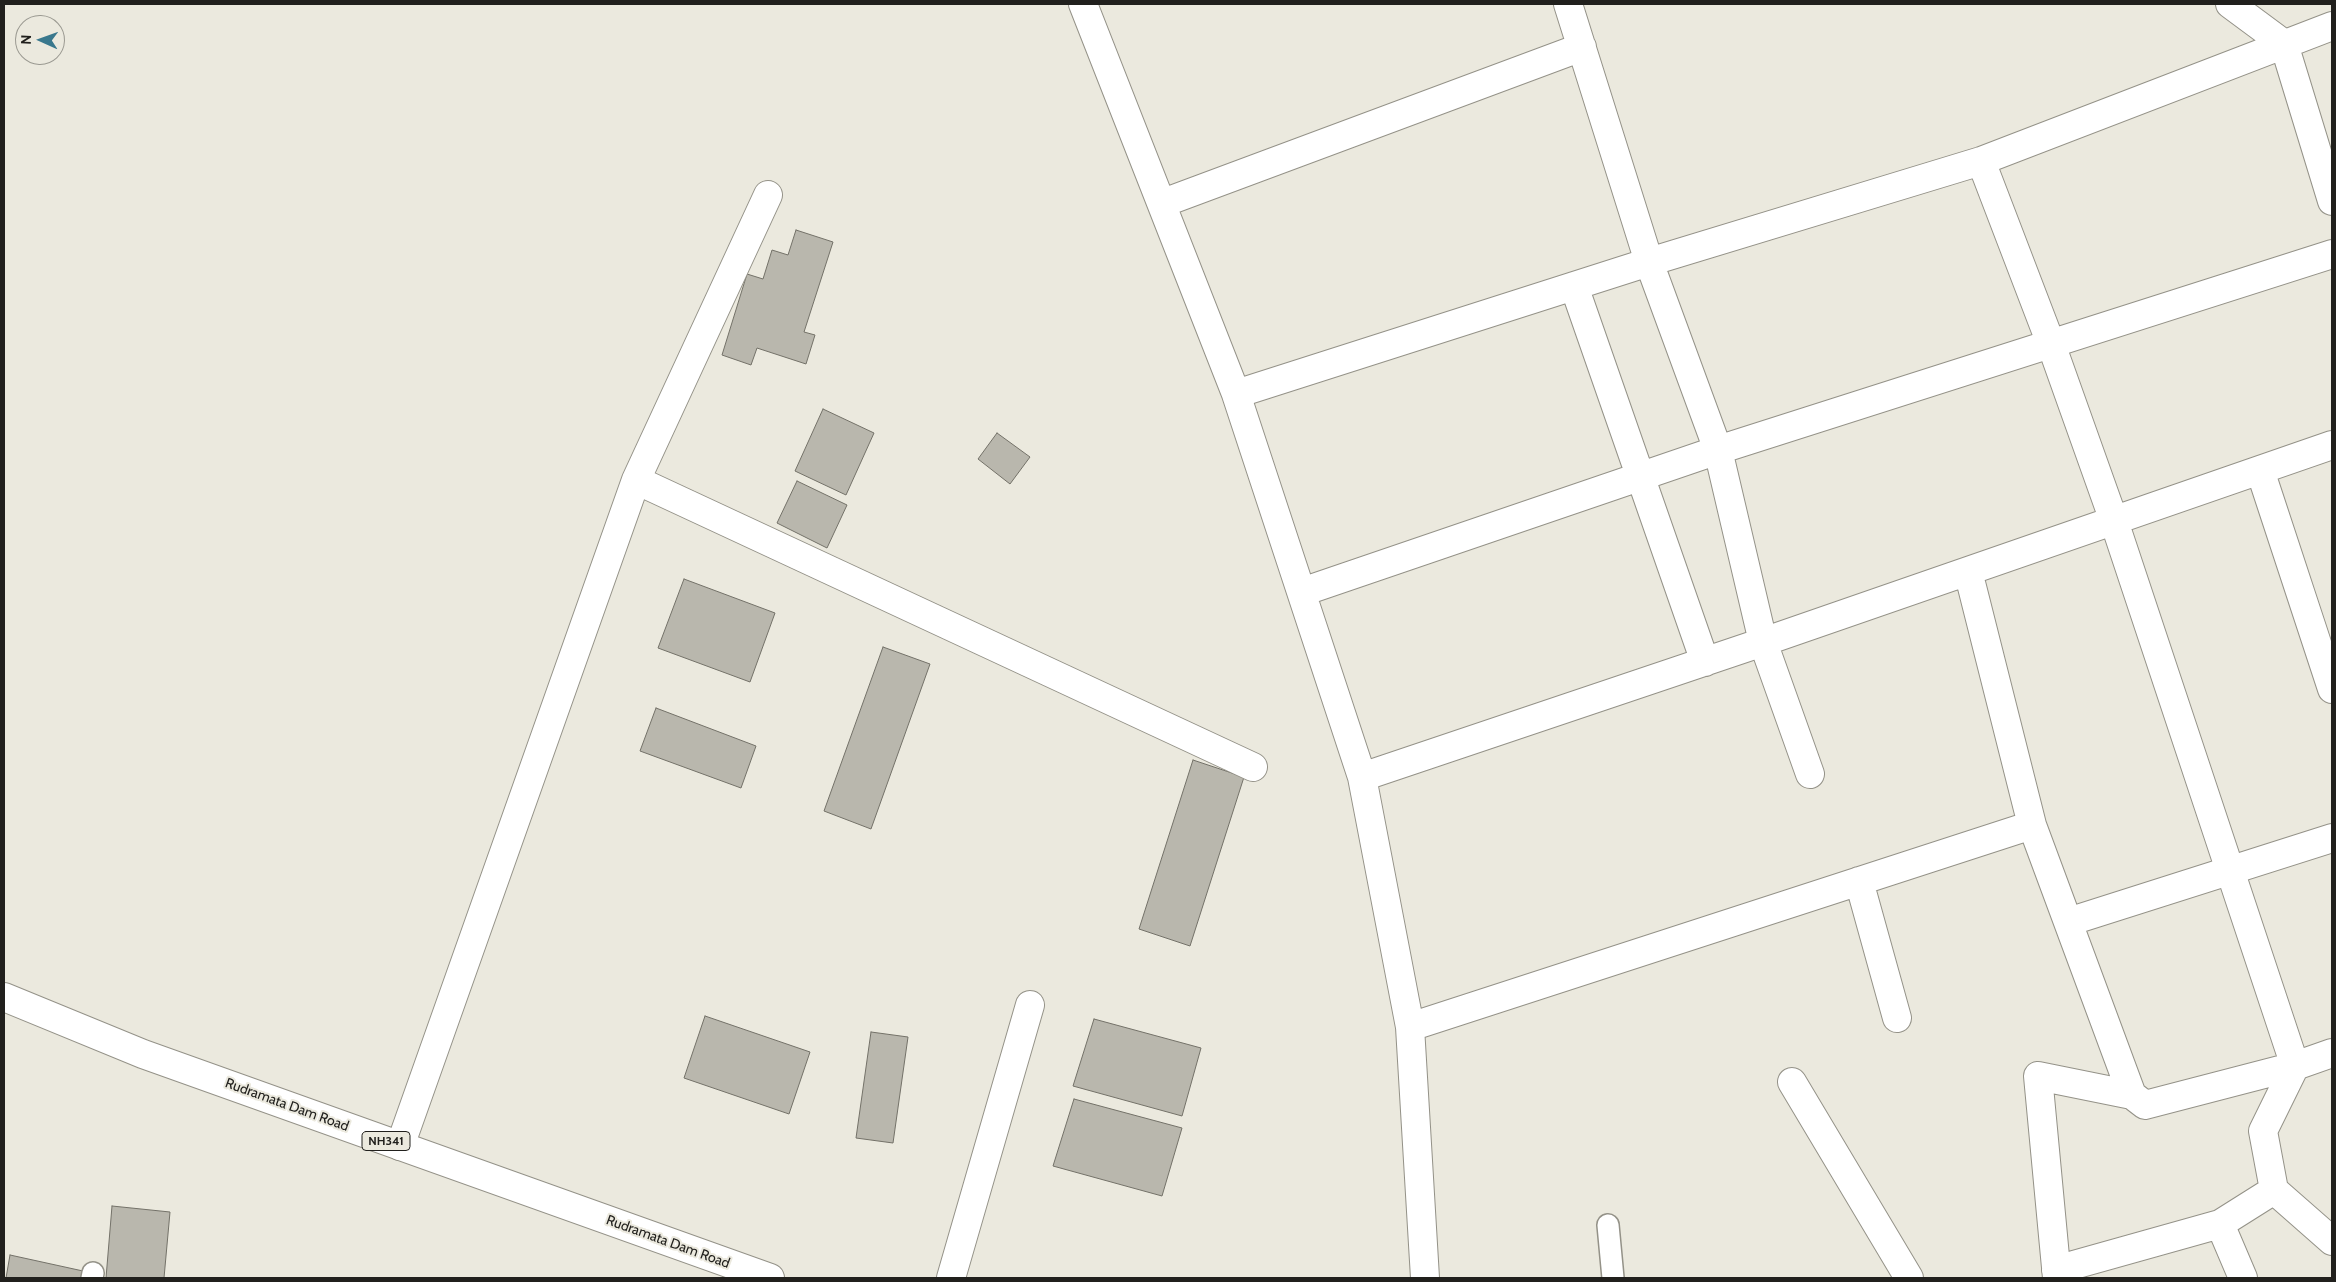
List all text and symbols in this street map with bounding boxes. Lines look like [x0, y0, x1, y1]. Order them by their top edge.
north arrow [15, 15, 65, 65]
text: N [17, 34, 35, 45]
street label: Rudramata Dam Road [223, 1075, 351, 1135]
road number: NH341 [362, 1132, 410, 1150]
street label: Rudramata Dam Road [604, 1212, 732, 1272]

